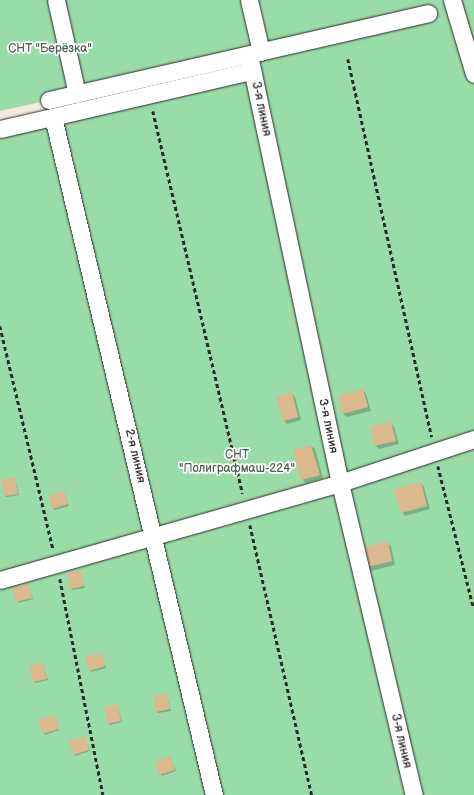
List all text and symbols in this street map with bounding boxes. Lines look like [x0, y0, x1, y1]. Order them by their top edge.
park label: СНТ "Берёзка" [8, 42, 92, 56]
street label: 3-я линия [248, 80, 274, 138]
street label: 3-я линия [315, 397, 341, 455]
street label: 2-я линия [122, 428, 148, 484]
park label: СНТ "Полиграфмаш-224" [179, 448, 295, 476]
street label: 3-я линия [388, 712, 414, 770]

